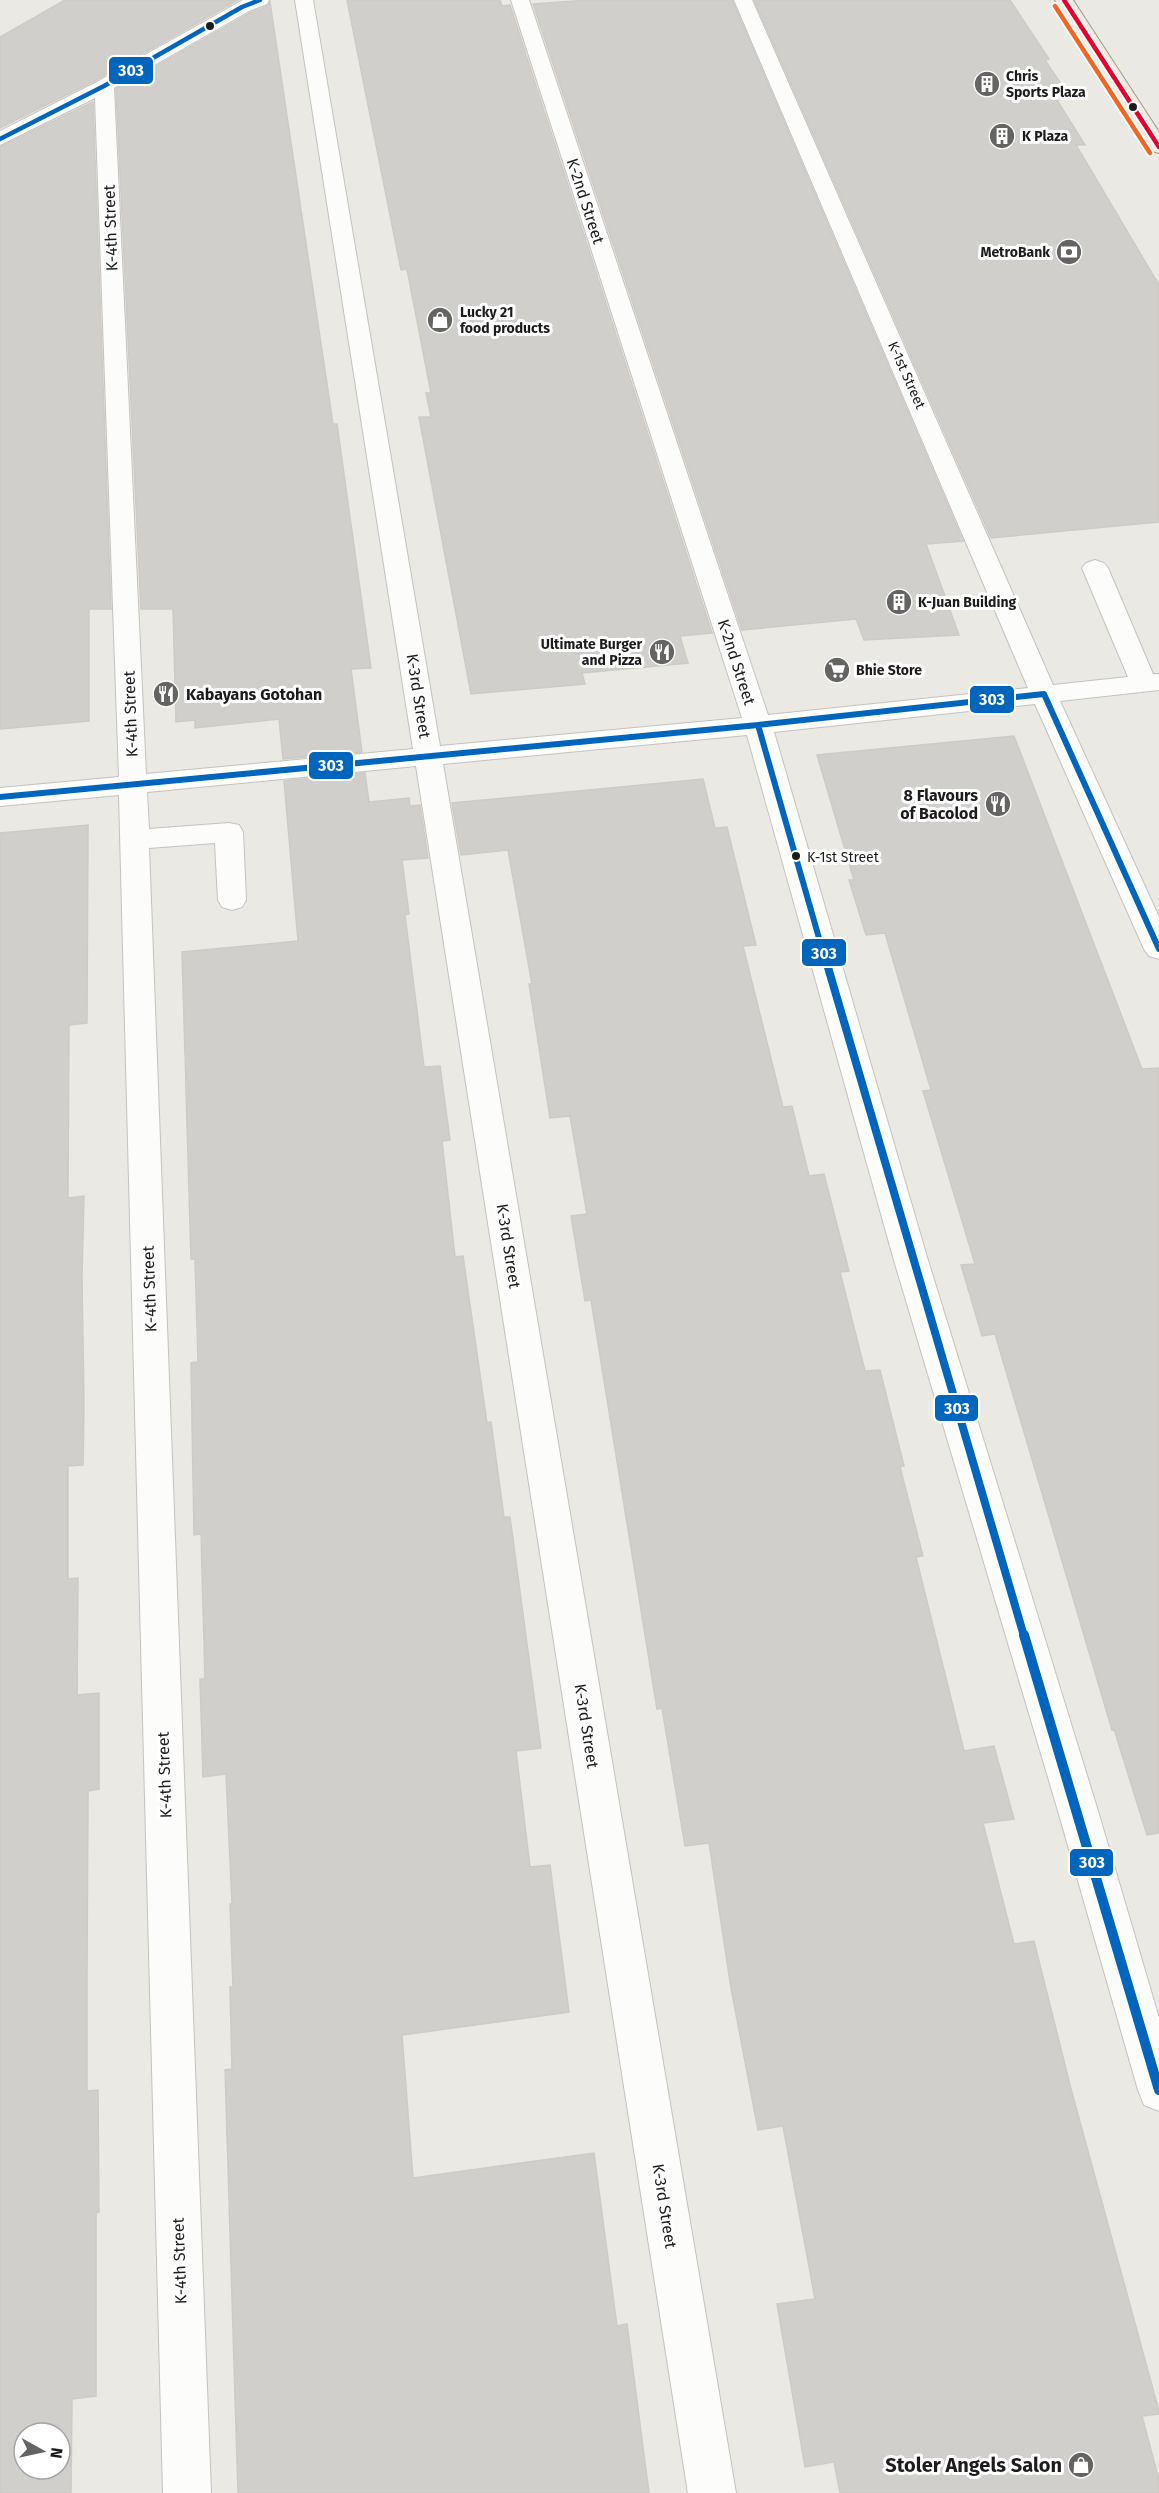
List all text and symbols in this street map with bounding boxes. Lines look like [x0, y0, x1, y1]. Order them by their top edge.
unlabelled marker [204, 20, 216, 32]
line badge: 303 [108, 56, 154, 85]
text: 303 [117, 61, 144, 80]
place label: Chris Sports Plaza [1006, 68, 1086, 101]
building icon: Chris Sports Plaza [972, 69, 1002, 99]
unlabelled marker [1127, 101, 1139, 113]
building icon: K Plaza [987, 121, 1017, 151]
place label: K Plaza [1022, 128, 1068, 145]
street label: K-2nd Street [563, 156, 608, 247]
street label: K-4th Street [99, 184, 122, 272]
bank icon: MetroBank [1054, 237, 1084, 267]
place label: MetroBank [980, 244, 1050, 261]
place label: Lucky 21 food products [460, 304, 550, 337]
shop icon: Lucky 21 food products [425, 305, 455, 335]
street label: K-1st Street [884, 339, 929, 412]
building icon: K-Juan Building [884, 587, 914, 617]
place label: K-Juan Building [918, 594, 1016, 611]
street label: K-2nd Street [714, 617, 759, 708]
place label: Ultimate Burger and Pizza [541, 636, 642, 669]
restaurant icon: Ultimate Burger and Pizza [647, 637, 677, 667]
street label: K-3rd Street [402, 652, 435, 740]
supermarket icon: Bhie Store [822, 655, 852, 685]
place label: Bhie Store [856, 662, 922, 679]
street label: K-4th Street [119, 670, 142, 758]
restaurant icon: Kabayans Gotohan [151, 679, 181, 709]
place label: Kabayans Gotohan [186, 685, 322, 704]
line badge: 303 [969, 685, 1015, 714]
text: 303 [978, 690, 1005, 709]
line badge: 303 [308, 751, 354, 780]
text: 303 [317, 756, 344, 775]
place label: 8 Flavours of Bacolod [900, 786, 978, 823]
restaurant icon: 8 Flavours of Bacolod [983, 789, 1013, 819]
place label: K-1st Street [807, 849, 880, 866]
marker: K-1st Street [790, 850, 802, 862]
line badge: 303 [801, 938, 847, 967]
text: 303 [810, 944, 837, 963]
street label: K-3rd Street [492, 1202, 525, 1290]
street label: K-4th Street [138, 1245, 161, 1333]
line badge: 303 [934, 1394, 979, 1422]
text: 303 [943, 1399, 970, 1418]
street label: K-3rd Street [570, 1682, 603, 1770]
street label: K-4th Street [153, 1731, 176, 1819]
line badge: 303 [1069, 1848, 1114, 1877]
text: 303 [1078, 1853, 1105, 1872]
street label: K-3rd Street [648, 2162, 681, 2250]
street label: K-4th Street [168, 2217, 191, 2305]
north arrow [12, 2421, 72, 2481]
text: N [46, 2446, 67, 2460]
shop icon: Stoler Angels Salon [1066, 2450, 1096, 2480]
place label: Stoler Angels Salon [885, 2453, 1062, 2477]

